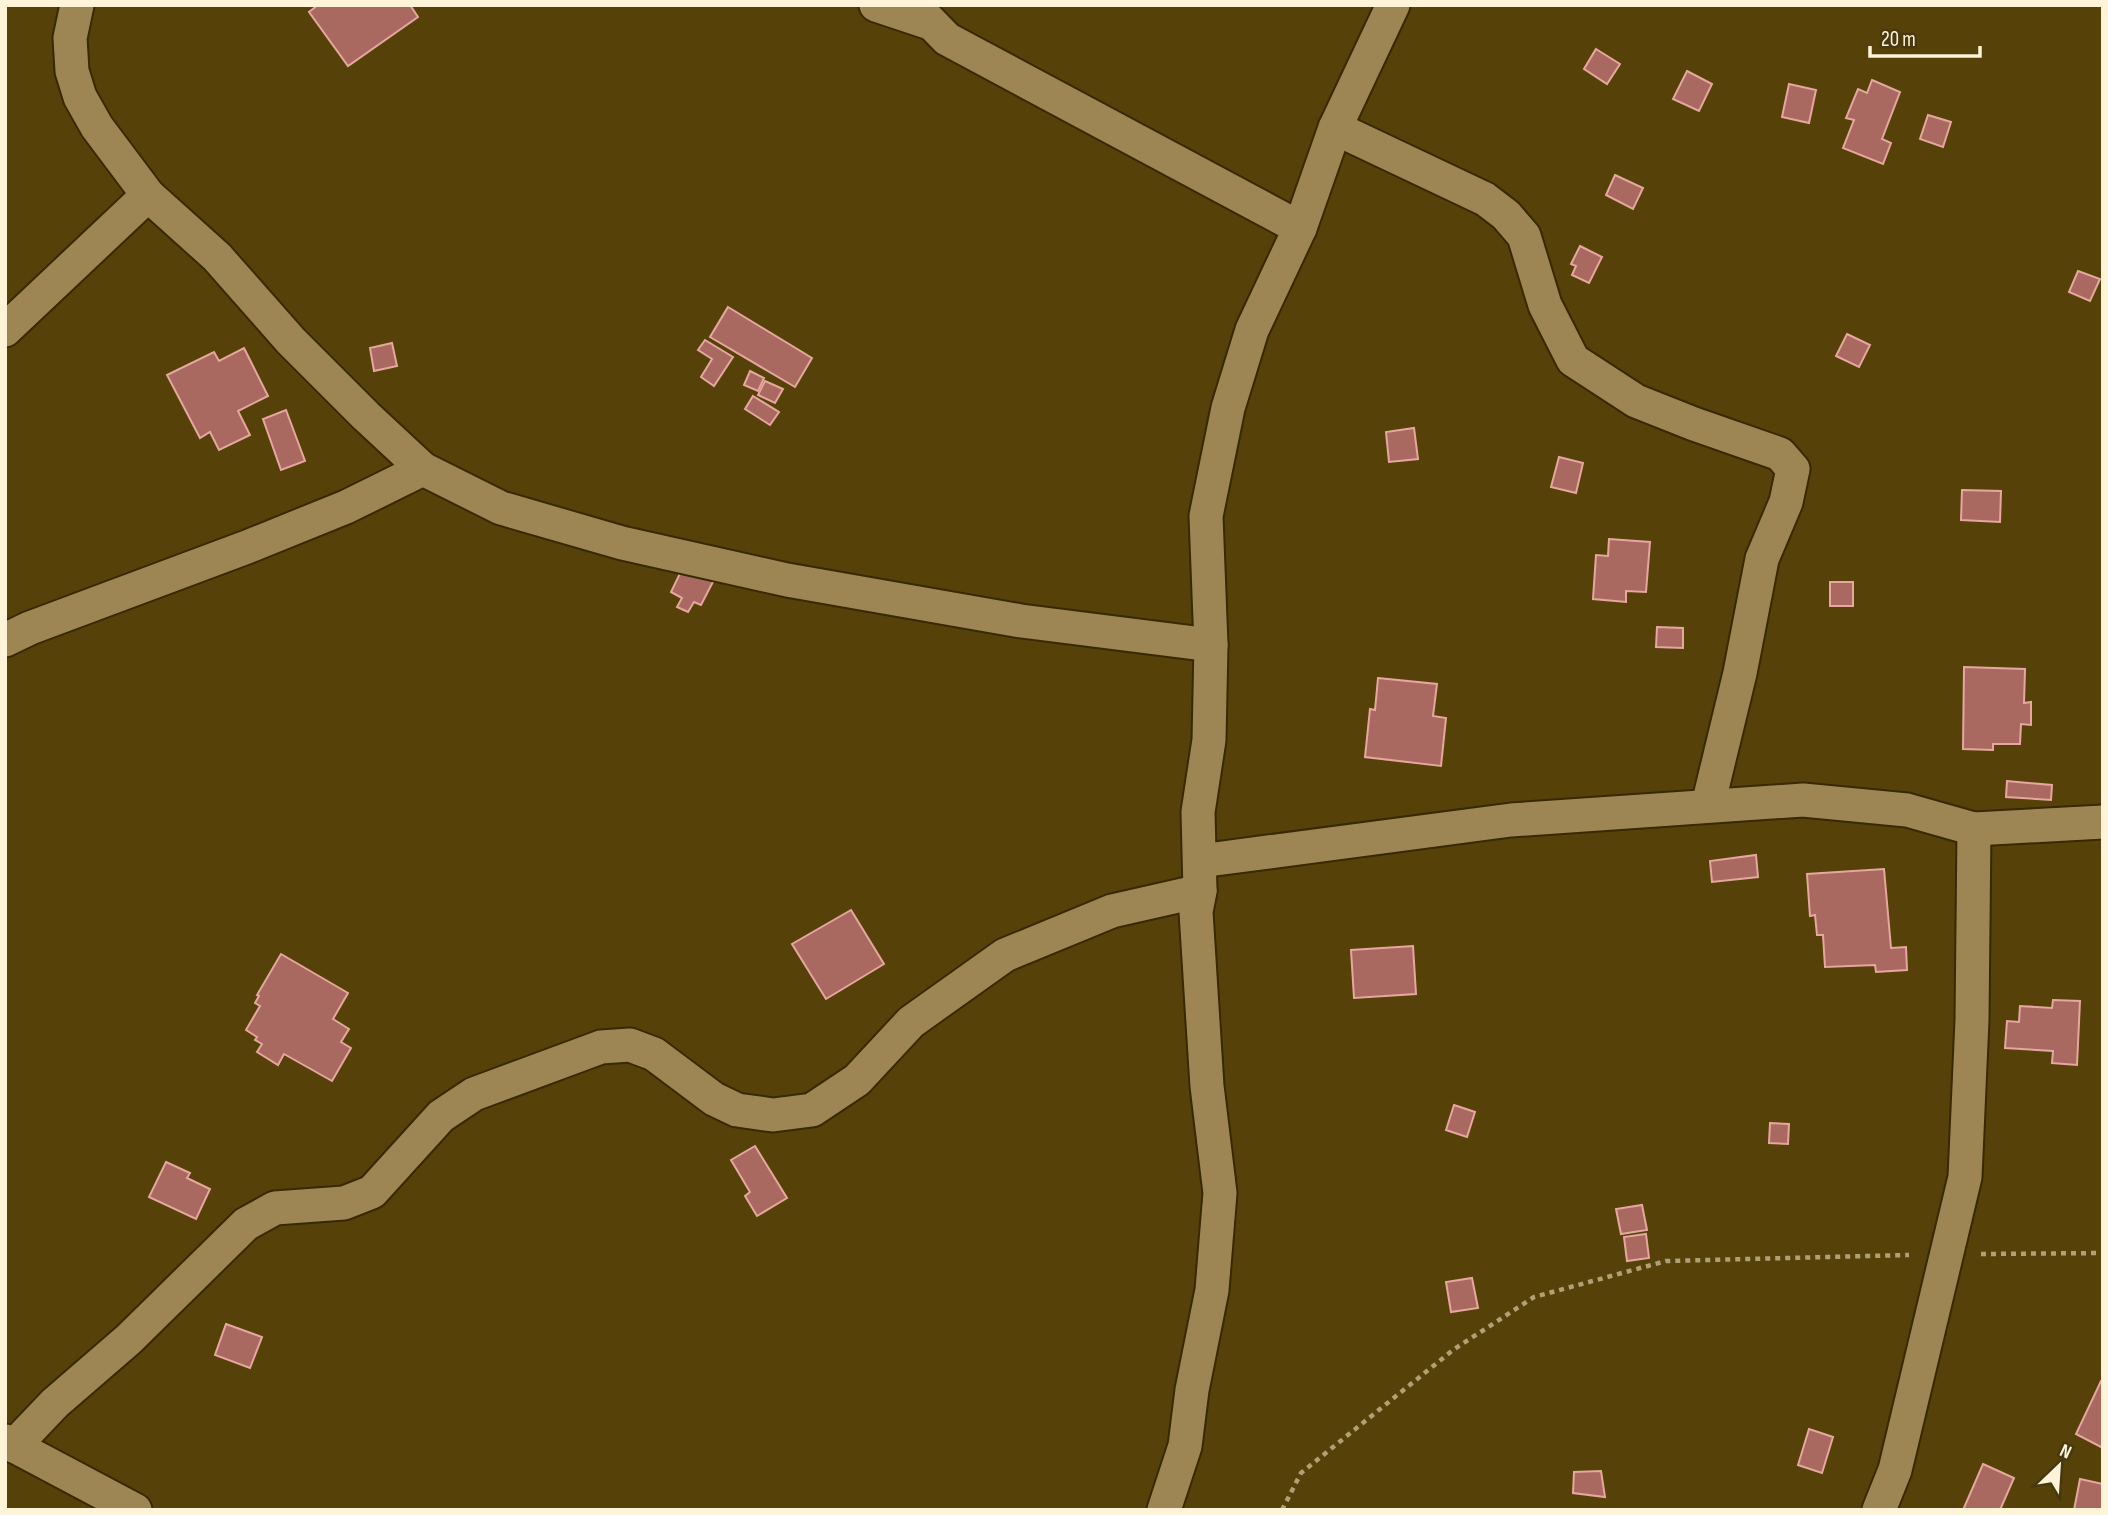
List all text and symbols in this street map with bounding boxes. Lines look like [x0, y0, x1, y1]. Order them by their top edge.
scale bar [1870, 14, 1980, 58]
text: 20 m [1881, 27, 1916, 52]
north arrow [2024, 1431, 2094, 1501]
text: N [2056, 1439, 2075, 1465]

